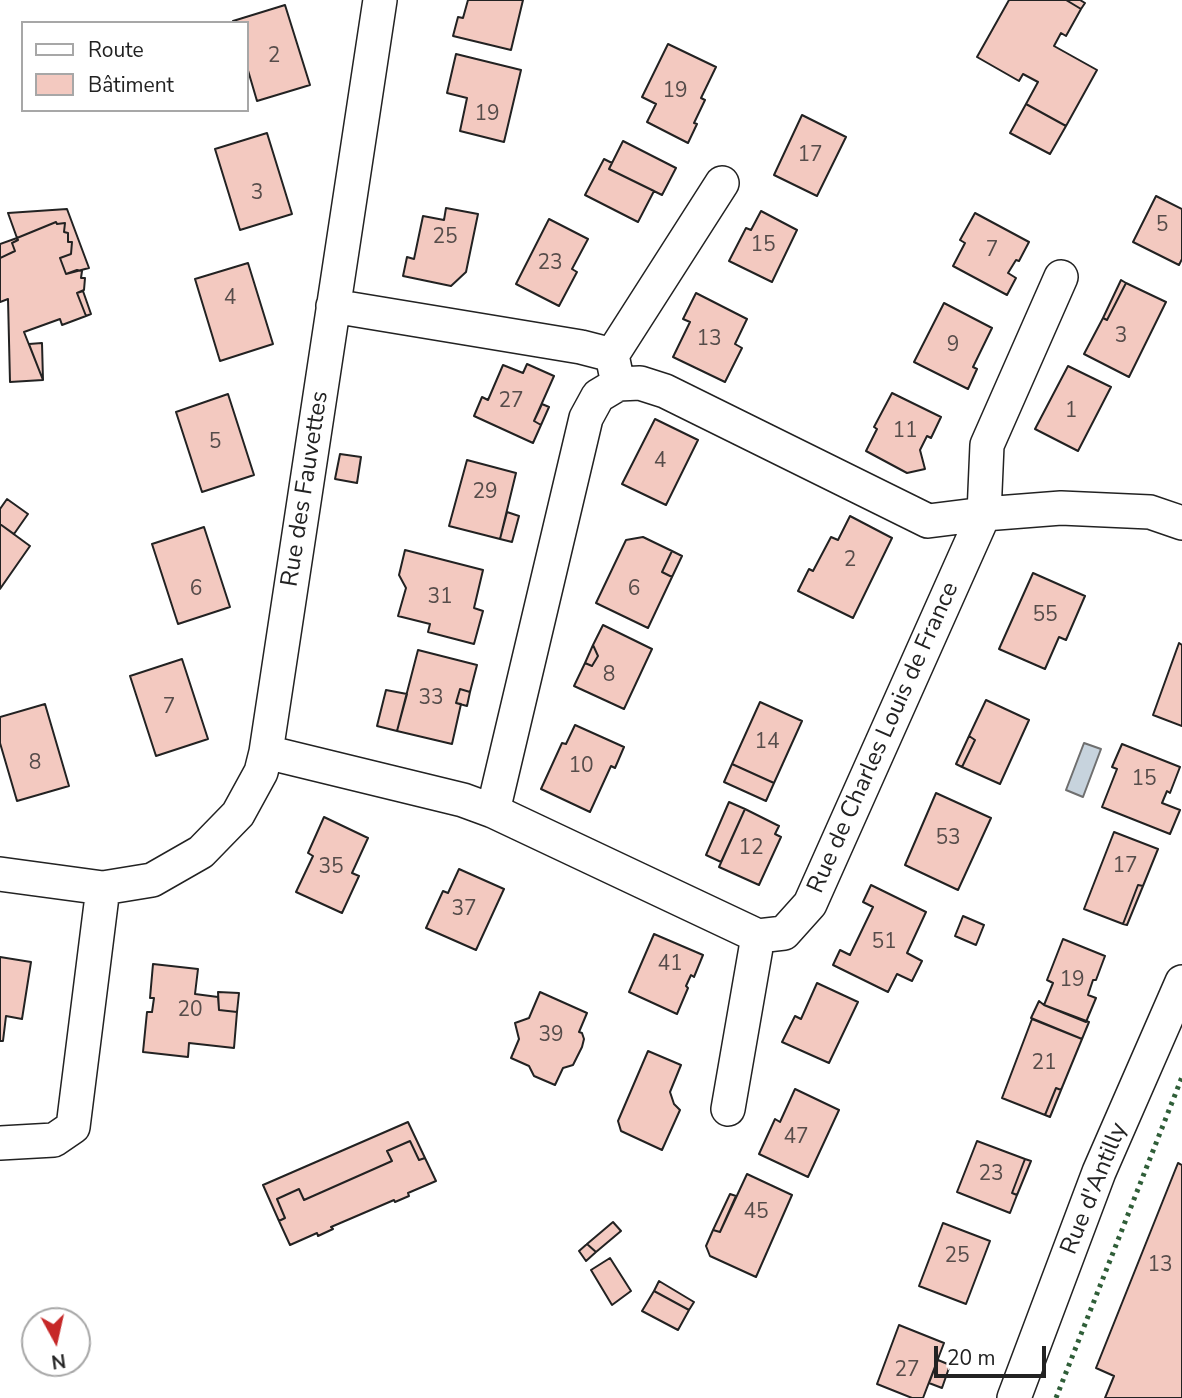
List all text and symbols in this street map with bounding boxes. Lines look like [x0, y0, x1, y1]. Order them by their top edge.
legend [21, 21, 248, 112]
text: Route [88, 36, 144, 64]
house number: 2 [268, 44, 280, 70]
text: Bâtiment [88, 71, 174, 99]
house number: 19 [662, 79, 688, 105]
house number: 19 [474, 102, 500, 128]
house number: 17 [797, 143, 823, 169]
house number: 3 [251, 181, 263, 207]
house number: 5 [1156, 213, 1168, 239]
house number: 25 [432, 225, 458, 251]
house number: 15 [750, 233, 776, 259]
house number: 7 [986, 238, 998, 264]
house number: 23 [537, 251, 563, 277]
house number: 4 [224, 286, 236, 312]
house number: 3 [1115, 324, 1127, 350]
house number: 13 [696, 327, 722, 353]
house number: 9 [947, 333, 959, 359]
street label: Rue des Fauvettes [276, 389, 336, 589]
house number: 27 [498, 389, 524, 415]
house number: 1 [1065, 399, 1077, 425]
house number: 11 [892, 419, 918, 445]
house number: 5 [209, 430, 221, 456]
house number: 4 [654, 449, 666, 475]
house number: 29 [472, 480, 498, 506]
house number: 2 [844, 548, 856, 574]
house number: 6 [190, 577, 202, 603]
house number: 6 [628, 577, 640, 603]
street label: Rue de Charles Louis de France [802, 578, 966, 898]
house number: 31 [427, 585, 453, 611]
house number: 55 [1032, 603, 1058, 629]
house number: 8 [603, 663, 615, 689]
house number: 33 [418, 686, 444, 712]
house number: 7 [163, 695, 175, 721]
house number: 14 [754, 730, 780, 756]
house number: 8 [29, 751, 41, 777]
house number: 10 [568, 754, 594, 780]
house number: 15 [1131, 767, 1157, 793]
house number: 53 [935, 826, 961, 852]
house number: 12 [738, 836, 764, 862]
house number: 17 [1112, 854, 1138, 880]
house number: 35 [318, 855, 344, 881]
house number: 37 [451, 897, 477, 923]
house number: 51 [871, 930, 897, 956]
house number: 41 [657, 952, 683, 978]
house number: 19 [1059, 968, 1085, 994]
house number: 20 [177, 998, 203, 1024]
house number: 39 [538, 1023, 564, 1049]
house number: 21 [1031, 1051, 1057, 1077]
street label: Rue d'Antilly [1056, 1119, 1134, 1259]
house number: 47 [783, 1125, 809, 1151]
house number: 23 [978, 1162, 1004, 1188]
house number: 45 [743, 1200, 769, 1226]
house number: 25 [944, 1244, 970, 1270]
house number: 13 [1147, 1253, 1173, 1279]
north arrow [21, 1307, 91, 1377]
scale bar [937, 1332, 1049, 1376]
text: 20 m [947, 1344, 996, 1372]
text: N [50, 1347, 67, 1375]
house number: 27 [894, 1358, 920, 1384]

